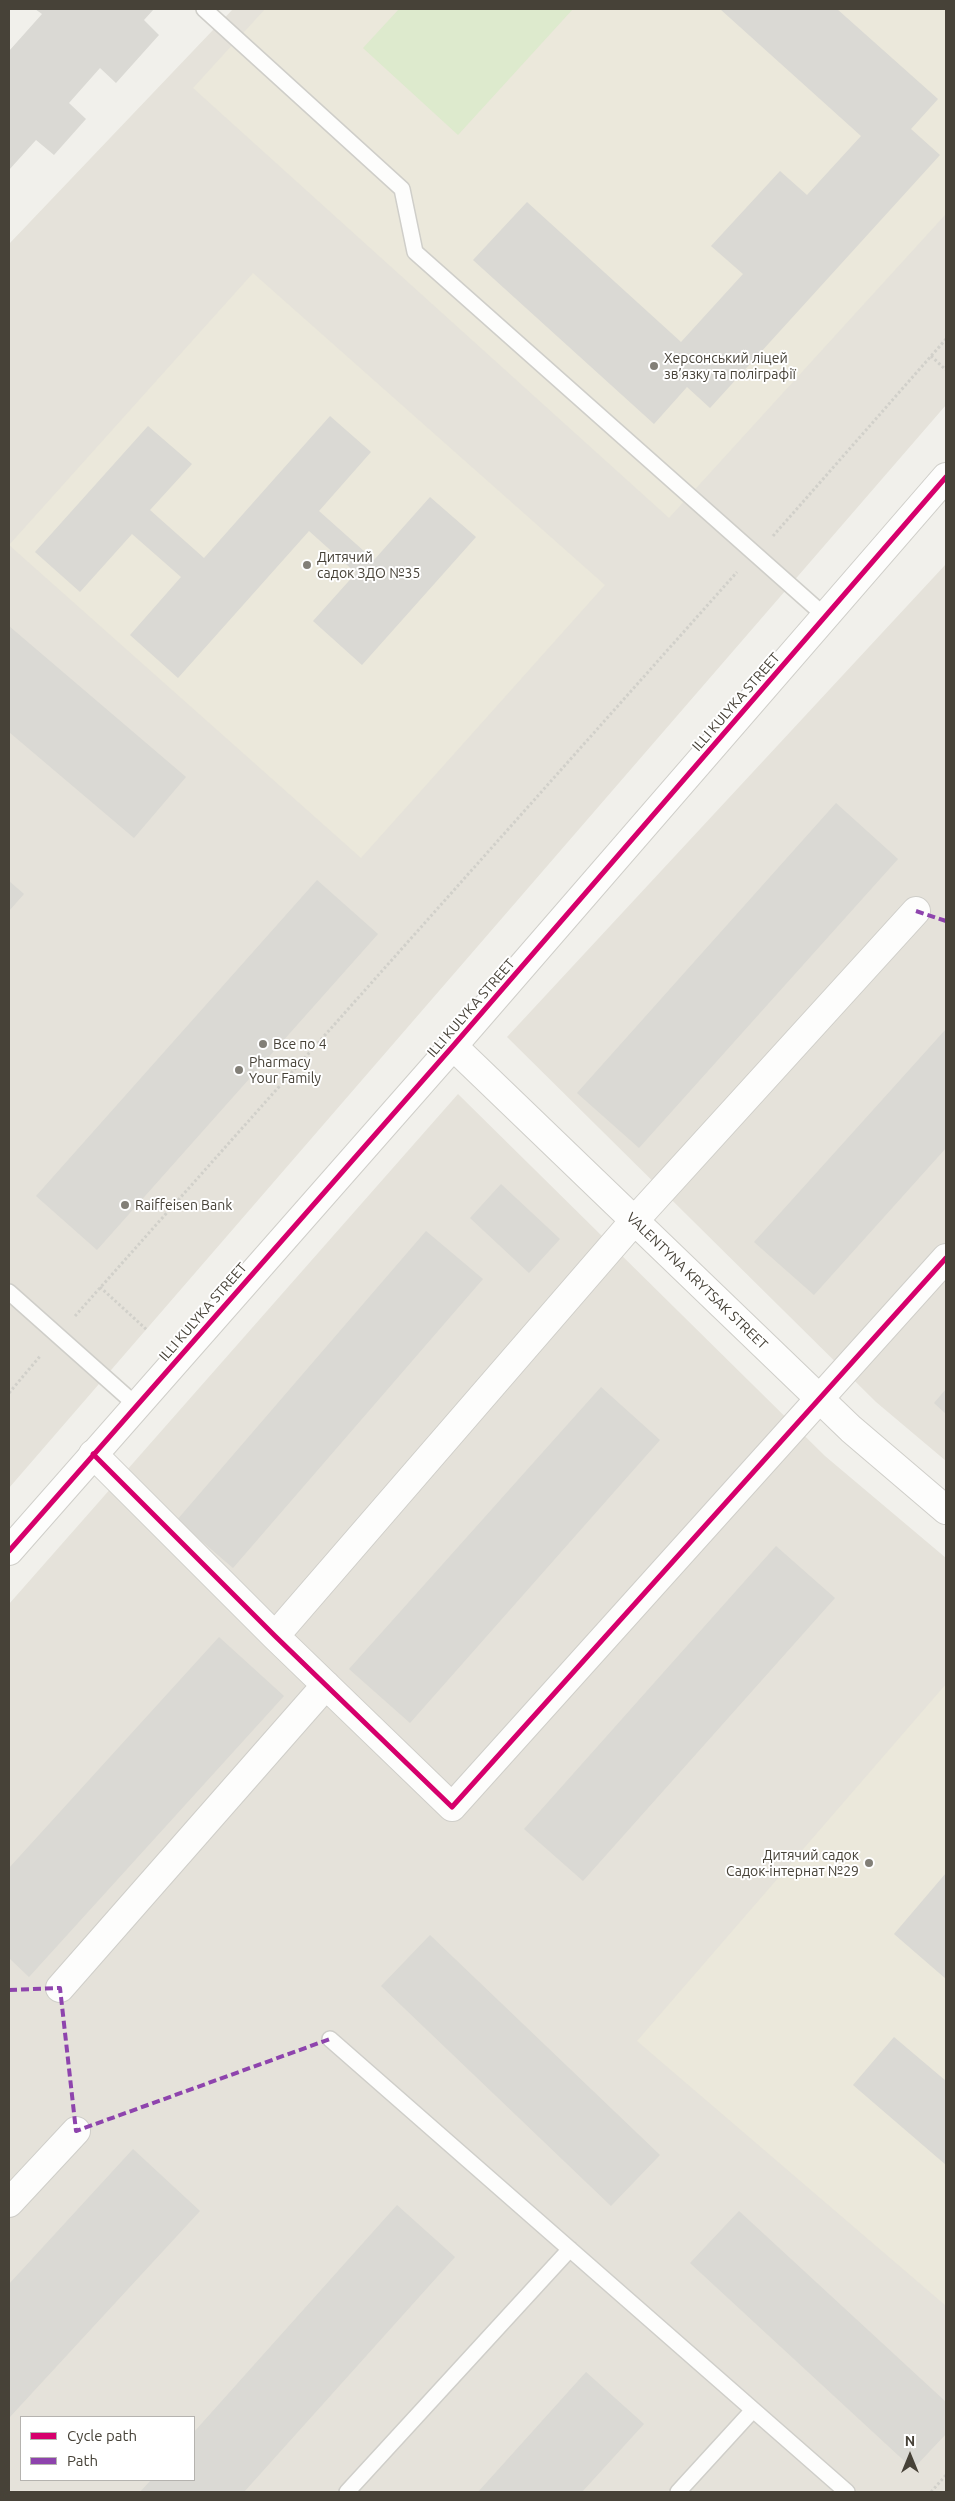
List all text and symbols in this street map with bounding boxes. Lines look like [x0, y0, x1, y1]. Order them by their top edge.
place label: Херсонський ліцей зв’язку та поліграфії [664, 350, 796, 382]
marker: Херсонський ліцей зв’язку та поліграфії [648, 360, 660, 372]
place label: Дитячий садок ЗДО №35 [317, 549, 420, 582]
marker: Дитячий садок ЗДО №35 [301, 559, 313, 571]
street label: ILLI KULYKA STREET [689, 649, 783, 755]
street label: ILLI KULYKA STREET [424, 955, 518, 1061]
place label: Все по 4 [273, 1036, 327, 1052]
marker: Все по 4 [257, 1038, 269, 1050]
place label: Pharmacy Your Family [249, 1054, 321, 1086]
marker: Pharmacy Your Family [233, 1064, 245, 1076]
place label: Raiffeisen Bank [135, 1197, 232, 1213]
marker: Raiffeisen Bank [119, 1199, 131, 1211]
street label: VALENTYNA KRYTSAK STREET [623, 1209, 771, 1353]
street label: ILLI KULYKA STREET [156, 1259, 250, 1365]
place label: Дитячий садок Садок-інтернат №29 [726, 1847, 859, 1880]
marker: Дитячий садок Садок-інтернат №29 [863, 1857, 875, 1869]
legend [20, 2416, 195, 2481]
text: Cycle path [67, 2427, 137, 2444]
north arrow [885, 2431, 935, 2481]
text: N [905, 2433, 915, 2449]
text: Path [67, 2452, 98, 2469]

